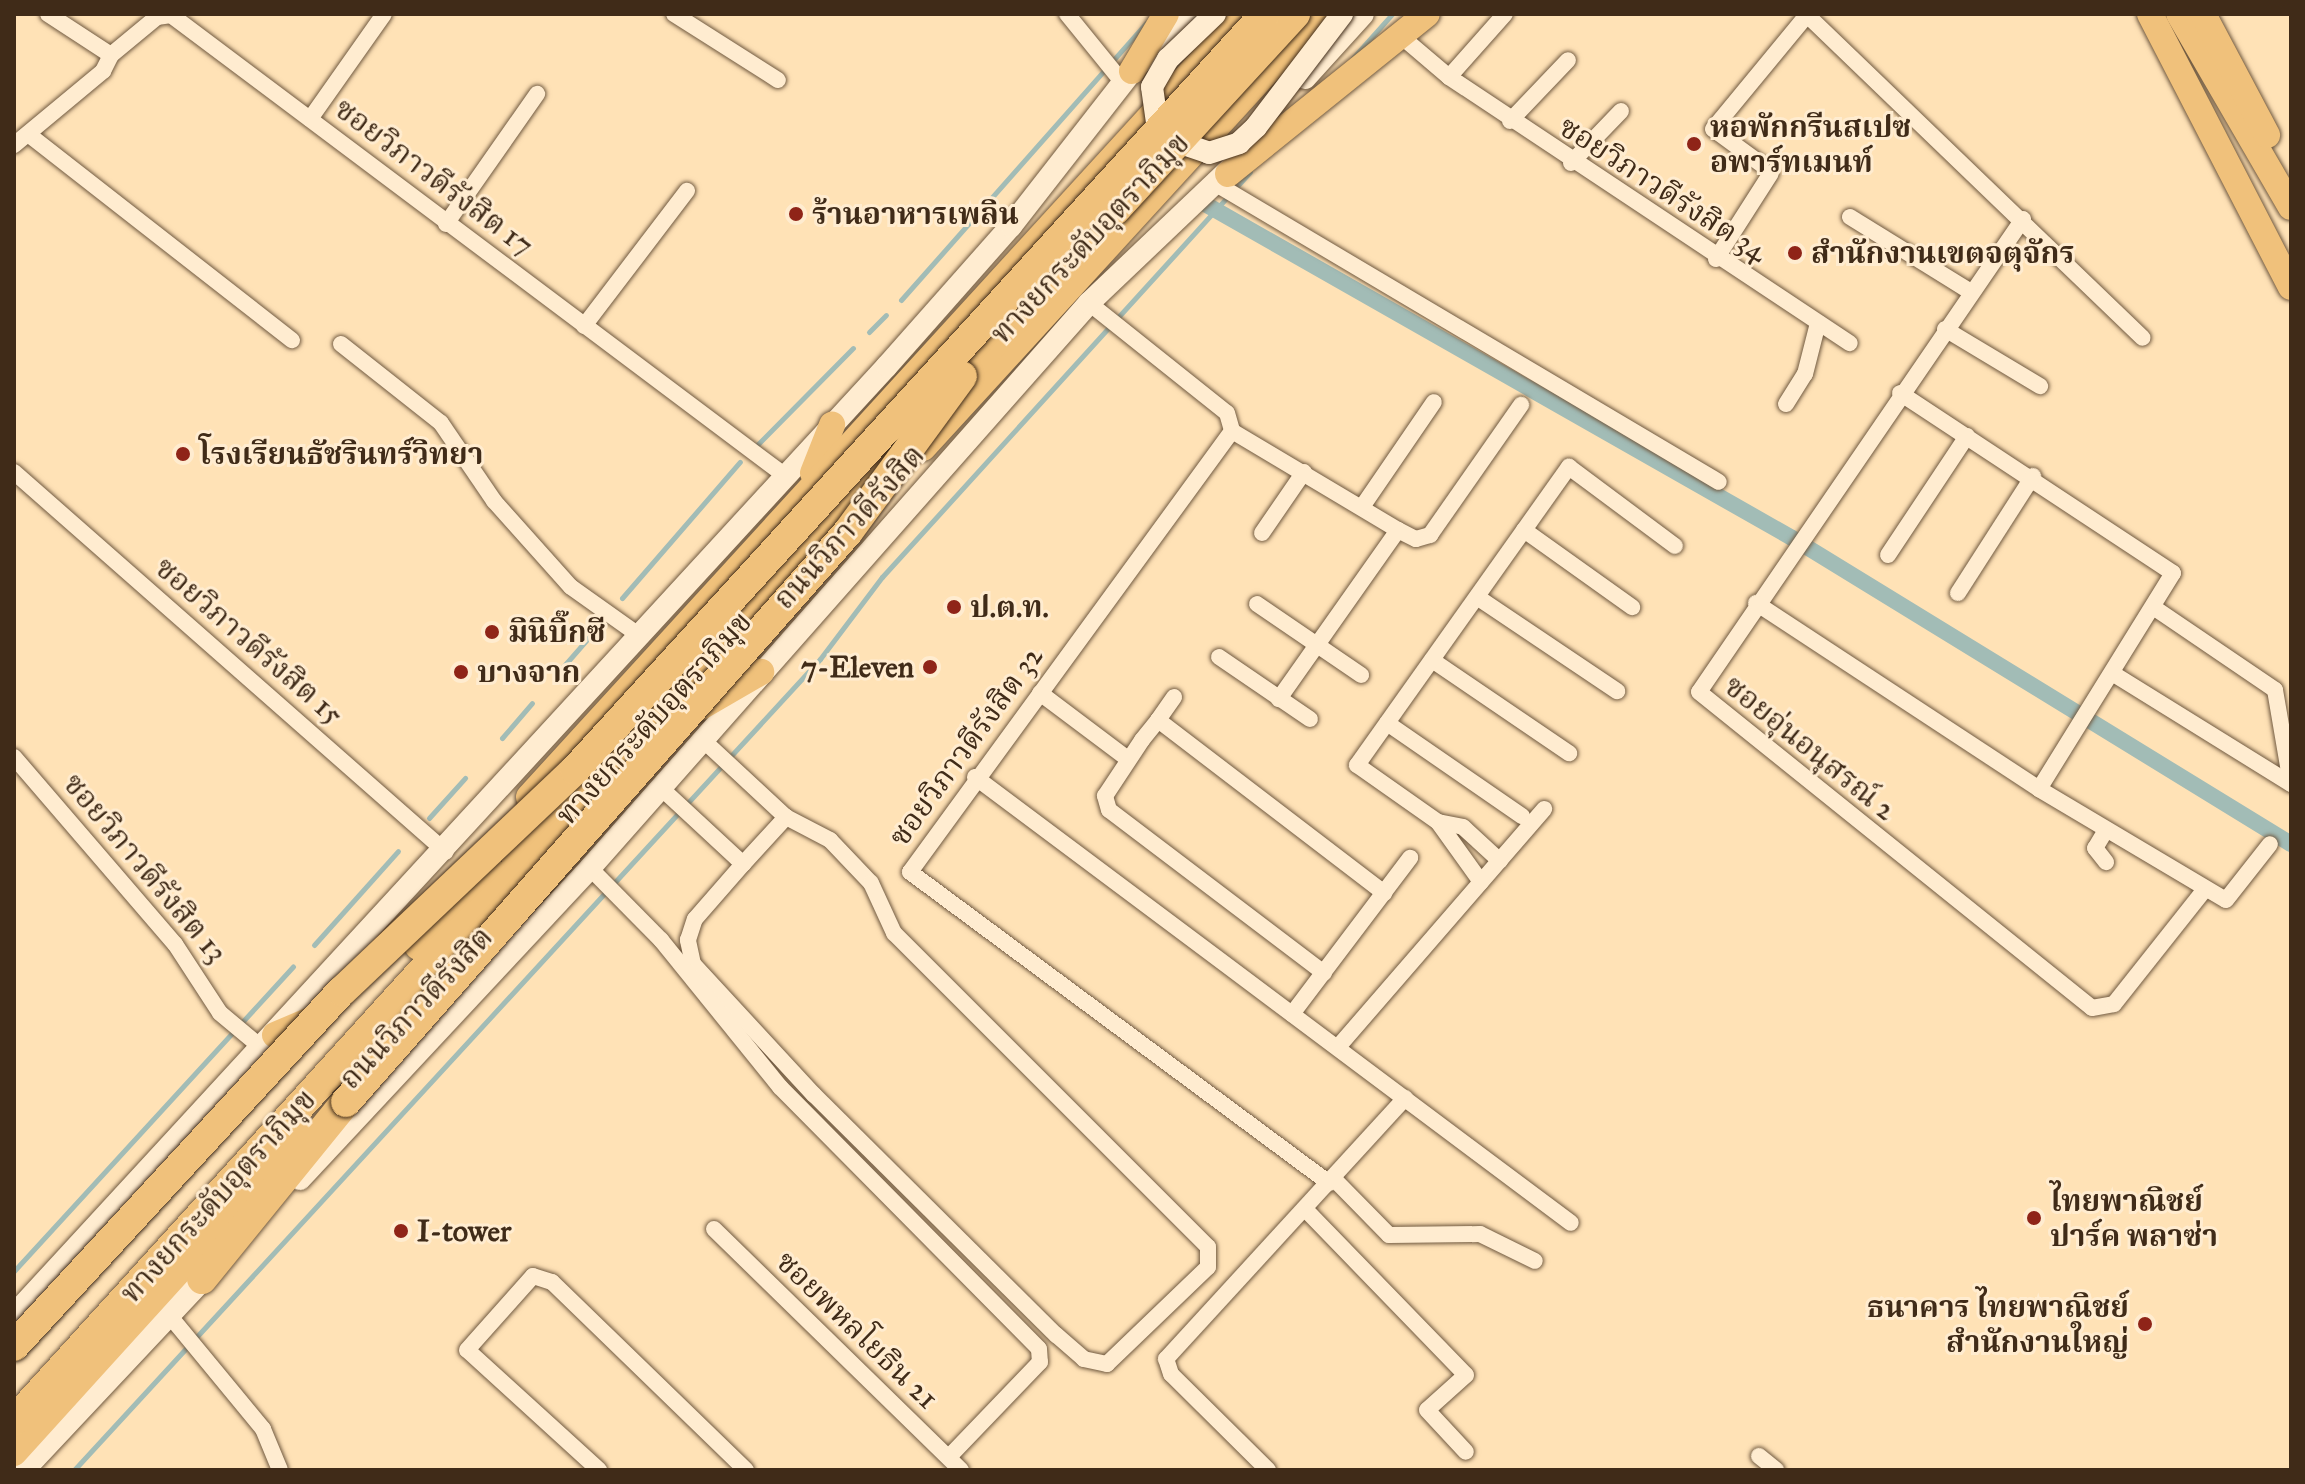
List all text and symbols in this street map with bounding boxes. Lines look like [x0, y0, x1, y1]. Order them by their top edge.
street label: ซอยวิภาวดีรังสิต 17 [327, 91, 541, 263]
street label: ซอยวิภาวดีรังสิต 34 [1552, 108, 1774, 270]
place label: หอพักกรีนสเปซ อพาร์ทเมนท์ [1710, 109, 1911, 180]
street label: ทางยกระดับอุตราภิมุข [983, 125, 1197, 351]
marker: หอพักกรีนสเปซ อพาร์ทเมนท์ [1685, 135, 1703, 153]
place label: ร้านอาหารเพลิน [812, 196, 1019, 232]
marker: ร้านอาหารเพลิน [787, 205, 805, 223]
place label: สำนักงานเขตจตุจักร [1811, 235, 2074, 271]
marker: สำนักงานเขตจตุจักร [1786, 244, 1804, 262]
place label: โรงเรียนธัชรินทร์วิทยา [199, 436, 483, 472]
street label: ถนนวิภาวดีรังสิต [766, 437, 932, 617]
marker: โรงเรียนธัชรินทร์วิทยา [174, 445, 192, 463]
street label: ซอยวิภาวดีรังสิต 15 [148, 550, 350, 732]
place label: ป.ต.ท. [970, 589, 1049, 625]
marker: ป.ต.ท. [945, 598, 963, 616]
street label: ทางยกระดับอุตราภิมุข [549, 604, 759, 832]
place label: มินิบิ๊กซี [508, 614, 606, 650]
marker: มินิบิ๊กซี [483, 623, 501, 641]
street label: ซอยวิภาวดีรังสิต 32 [881, 639, 1051, 853]
place label: 7-Eleven [801, 649, 914, 685]
place label: บางจาก [477, 654, 580, 690]
marker: 7-Eleven [921, 658, 939, 676]
marker: บางจาก [452, 663, 470, 681]
street label: ซอยอุ่นอนุสรณ์ 2 [1717, 668, 1903, 828]
street label: ซอยวิภาวดีรังสิต 13 [55, 766, 235, 970]
street label: ถนนวิภาวดีรังสิต [332, 919, 500, 1097]
street label: ทางยกระดับอุตราภิมุข [113, 1082, 323, 1310]
place label: ไทยพาณิชย์ ปาร์ค พลาซ่า [2050, 1183, 2218, 1254]
marker: ไทยพาณิชย์ ปาร์ค พลาซ่า [2025, 1209, 2043, 1227]
place label: I-tower [417, 1213, 511, 1249]
marker: I-tower [392, 1222, 410, 1240]
street label: ซอยพหลโยธิน 21 [768, 1244, 946, 1416]
place label: ธนาคาร ไทยพาณิชย์ สำนักงานใหญ่ [1867, 1289, 2129, 1360]
marker: ธนาคาร ไทยพาณิชย์ สำนักงานใหญ่ [2136, 1315, 2154, 1333]

